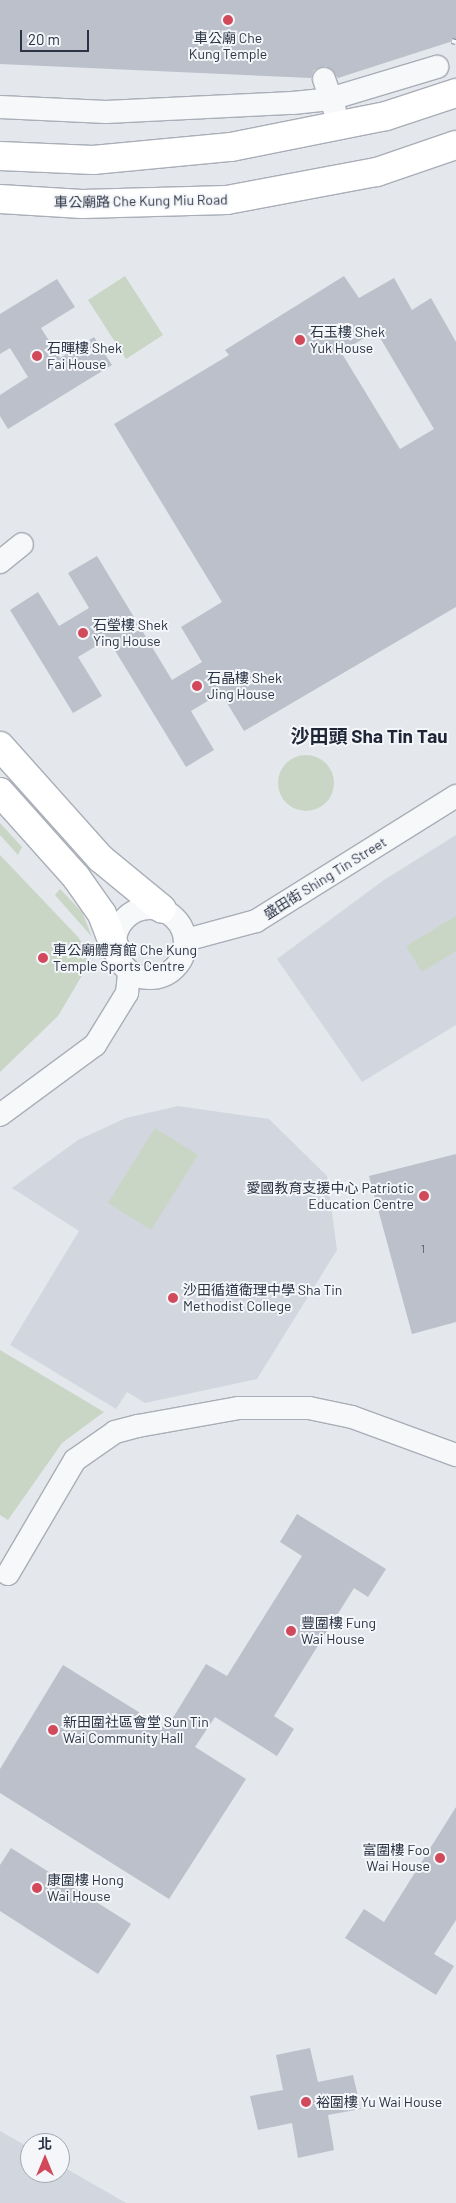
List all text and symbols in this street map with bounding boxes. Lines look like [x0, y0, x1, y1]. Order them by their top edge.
marker: 車公廟 Che Kung Temple [221, 13, 235, 27]
scale bar [22, 20, 91, 52]
text: 20 m [28, 30, 60, 48]
place label: 車公廟 Che Kung Temple [189, 30, 267, 62]
street label: 車公廟路 Che Kung Miu Road [54, 191, 228, 211]
place label: 石玉樓 Shek Yuk House [310, 324, 385, 357]
marker: 石玉樓 Shek Yuk House [294, 334, 306, 346]
place label: 石暉樓 Shek Fai House [47, 340, 122, 372]
marker: 石暉樓 Shek Fai House [31, 350, 43, 362]
place label: 石瑩樓 Shek Ying House [93, 617, 168, 650]
marker: 石瑩樓 Shek Ying House [77, 627, 89, 639]
place label: 石晶樓 Shek Jing House [207, 670, 282, 702]
marker: 石晶樓 Shek Jing House [191, 680, 203, 692]
district label: 沙田頭 Sha Tin Tau [290, 725, 448, 747]
street label: 盛田街 Shing Tin Street [260, 833, 390, 923]
place label: 車公廟體育館 Che Kung Temple Sports Centre [53, 942, 197, 974]
marker: 車公廟體育館 Che Kung Temple Sports Centre [37, 952, 49, 964]
place label: 愛國教育支援中心 Patriotic Education Centre [247, 1180, 414, 1212]
marker: 愛國教育支援中心 Patriotic Education Centre [418, 1190, 430, 1202]
house number: 1 [421, 1242, 425, 1256]
place label: 沙田循道衛理中學 Sha Tin Methodist College [183, 1282, 342, 1314]
marker: 沙田循道衛理中學 Sha Tin Methodist College [167, 1292, 179, 1304]
place label: 豐圍樓 Fung Wai House [301, 1615, 376, 1648]
marker: 豐圍樓 Fung Wai House [285, 1625, 297, 1637]
place label: 新田圍社區會堂 Sun Tin Wai Community Hall [63, 1714, 209, 1746]
marker: 新田圍社區會堂 Sun Tin Wai Community Hall [47, 1724, 59, 1736]
place label: 富圍樓 Foo Wai House [363, 1842, 430, 1874]
marker: 富圍樓 Foo Wai House [434, 1852, 446, 1864]
place label: 康圍樓 Hong Wai House [47, 1872, 124, 1904]
marker: 康圍樓 Hong Wai House [31, 1882, 43, 1894]
place label: 裕圍樓 Yu Wai House [316, 2094, 442, 2110]
marker: 裕圍樓 Yu Wai House [300, 2096, 312, 2108]
north arrow [20, 2133, 70, 2183]
text: 北 [38, 2135, 52, 2152]

